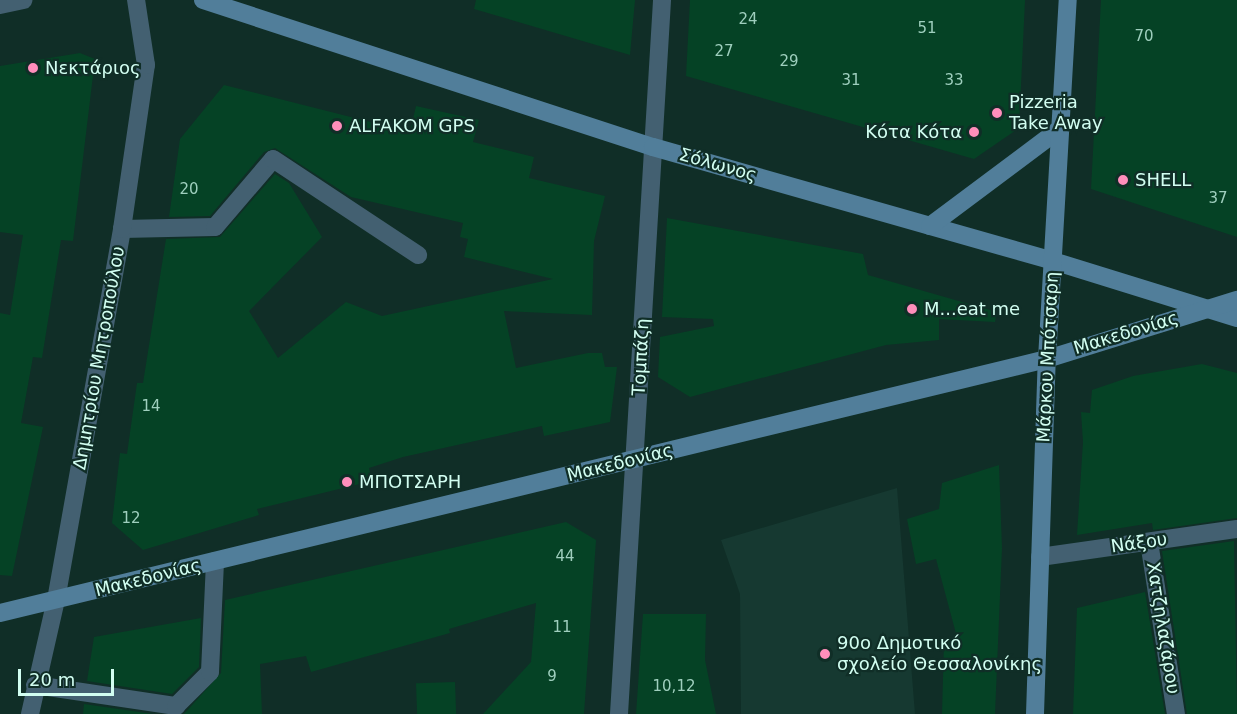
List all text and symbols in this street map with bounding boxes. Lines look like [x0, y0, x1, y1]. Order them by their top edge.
house number: 24 [738, 11, 758, 29]
house number: 51 [917, 20, 937, 38]
house number: 70 [1134, 28, 1154, 46]
house number: 27 [714, 43, 734, 61]
house number: 29 [779, 53, 799, 71]
place label: Νεκτάριος [45, 57, 141, 79]
marker: Νεκτάριος [26, 61, 40, 75]
house number: 31 [841, 72, 861, 90]
house number: 33 [944, 72, 964, 90]
place label: Pizzeria Take Away [1009, 92, 1103, 134]
marker: Pizzeria Take Away [990, 106, 1004, 120]
place label: ALFAKOM GPS [349, 115, 475, 137]
marker: ALFAKOM GPS [330, 119, 344, 133]
place label: Κότα Κότα [865, 121, 962, 143]
marker: Κότα Κότα [967, 125, 981, 139]
street label: Σόλωνος [677, 144, 759, 186]
place label: SHELL [1135, 169, 1191, 191]
marker: SHELL [1116, 173, 1130, 187]
house number: 20 [179, 181, 199, 199]
house number: 37 [1208, 190, 1228, 208]
street label: Δημητρίου Μητροπούλου [69, 245, 129, 471]
street label: Μάρκου Μπότσαρη [1033, 271, 1063, 443]
place label: M...eat me [924, 298, 1020, 320]
marker: M...eat me [905, 302, 919, 316]
street label: Μακεδονίας [1071, 307, 1181, 359]
street label: Τομπάζη [628, 318, 654, 396]
house number: 14 [141, 398, 161, 416]
street label: Μακεδονίας [565, 439, 675, 487]
place label: ΜΠΟΤΣΑΡΗ [359, 471, 461, 493]
marker: ΜΠΟΤΣΑΡΗ [340, 475, 354, 489]
house number: 12 [121, 510, 141, 528]
street label: Νάξου [1109, 528, 1169, 558]
house number: 44 [555, 548, 575, 566]
street label: Μακεδονίας [93, 554, 203, 602]
street label: Χατζηλαζάρου [1142, 561, 1184, 695]
house number: 11 [552, 619, 572, 637]
place label: 90ο Δημοτικό σχολείο Θεσσαλονίκης [837, 633, 1042, 676]
marker: 90ο Δημοτικό σχολείο Θεσσαλονίκης [818, 647, 832, 661]
scale bar [21, 657, 117, 695]
house number: 9 [547, 668, 557, 686]
text: 20 m [29, 669, 75, 690]
house number: 10,12 [653, 678, 695, 696]

